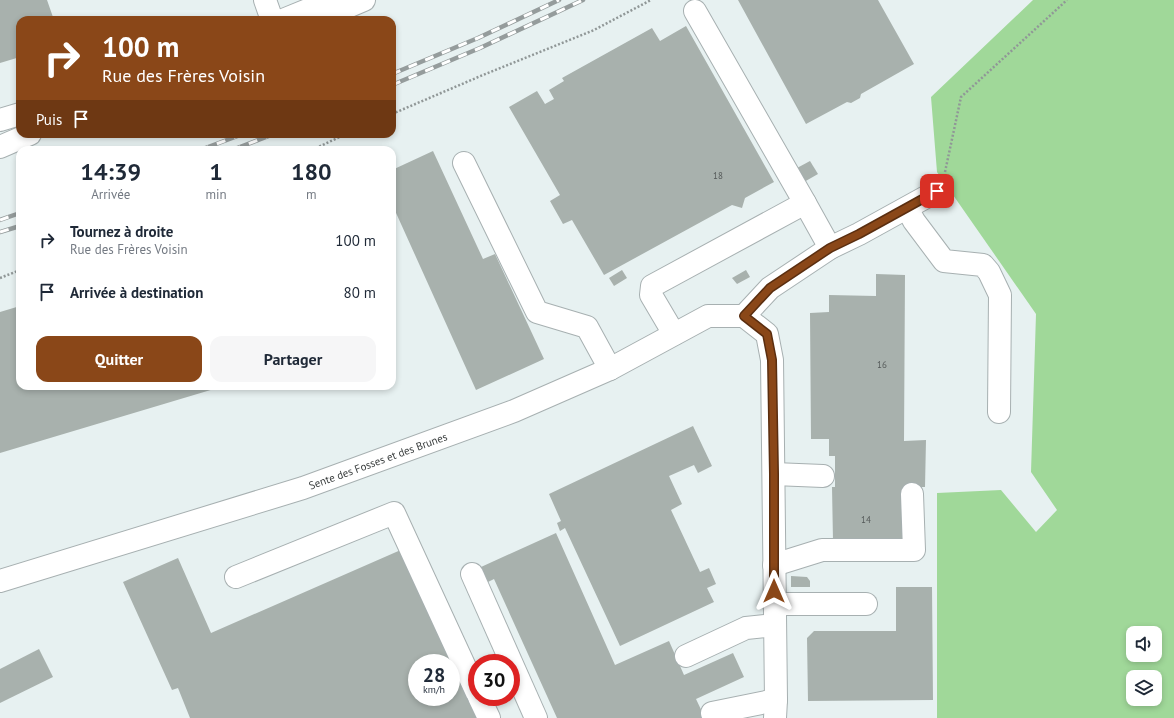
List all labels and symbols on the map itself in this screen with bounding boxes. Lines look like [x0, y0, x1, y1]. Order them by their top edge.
house number: 18 [713, 170, 723, 181]
pin [920, 174, 954, 208]
house number: 16 [877, 359, 887, 370]
street label: Sente des Fosses et des Brunes [307, 429, 449, 493]
house number: 14 [861, 514, 871, 525]
position arrow [753, 570, 795, 612]
speed limit sign: 30 [468, 654, 520, 706]

